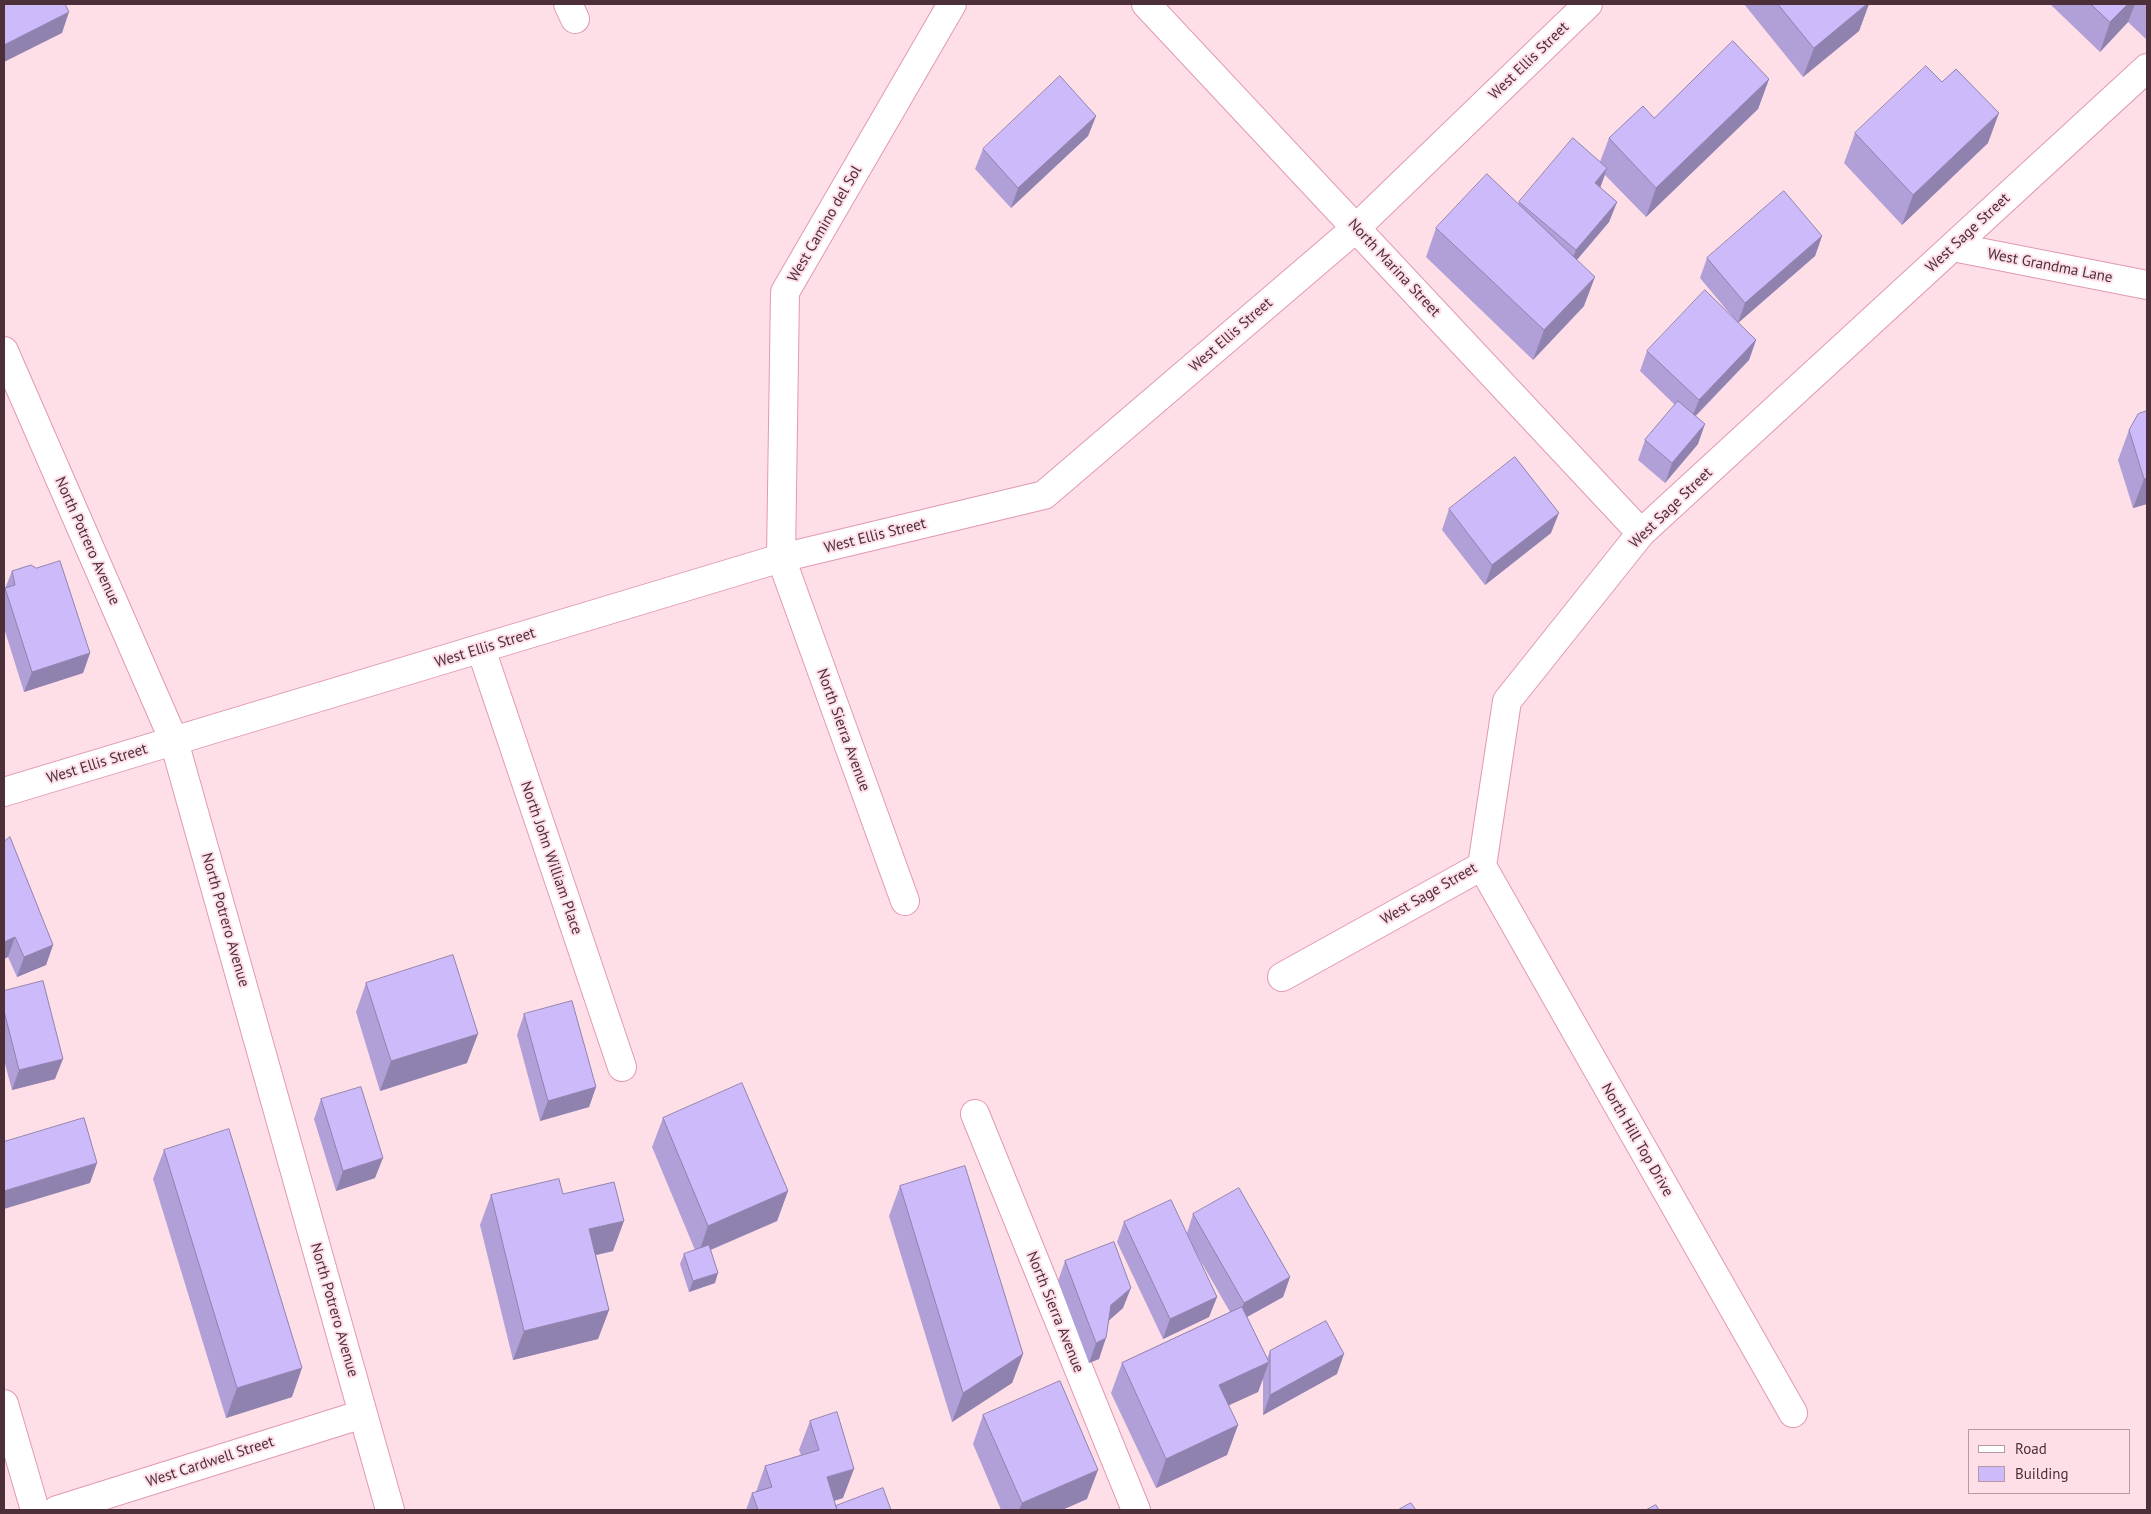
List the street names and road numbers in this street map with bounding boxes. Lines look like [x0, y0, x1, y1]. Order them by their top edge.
street label: West Ellis Street [1485, 18, 1573, 104]
street label: West Camino del Sol [784, 163, 866, 285]
street label: West Sage Street [1922, 190, 2014, 276]
street label: North Marina Street [1344, 215, 1444, 321]
street label: West Grandma Lane [1986, 245, 2114, 287]
street label: West Ellis Street [1186, 294, 1276, 376]
street label: West Sage Street [1626, 464, 1716, 552]
street label: North Potrero Avenue [51, 474, 123, 608]
street label: West Ellis Street [822, 515, 928, 557]
street label: West Ellis Street [433, 624, 537, 672]
street label: North Sierra Avenue [812, 666, 874, 794]
street label: West Ellis Street [45, 740, 149, 788]
street label: North John William Place [516, 779, 586, 937]
street label: North Potrero Avenue [197, 851, 253, 989]
street label: West Sage Street [1378, 859, 1480, 929]
street label: North Hill Top Drive [1597, 1080, 1677, 1200]
street label: North Potrero Avenue [306, 1241, 362, 1379]
street label: North Sierra Avenue [1022, 1249, 1088, 1375]
street label: West Cardwell Street [144, 1433, 276, 1491]

